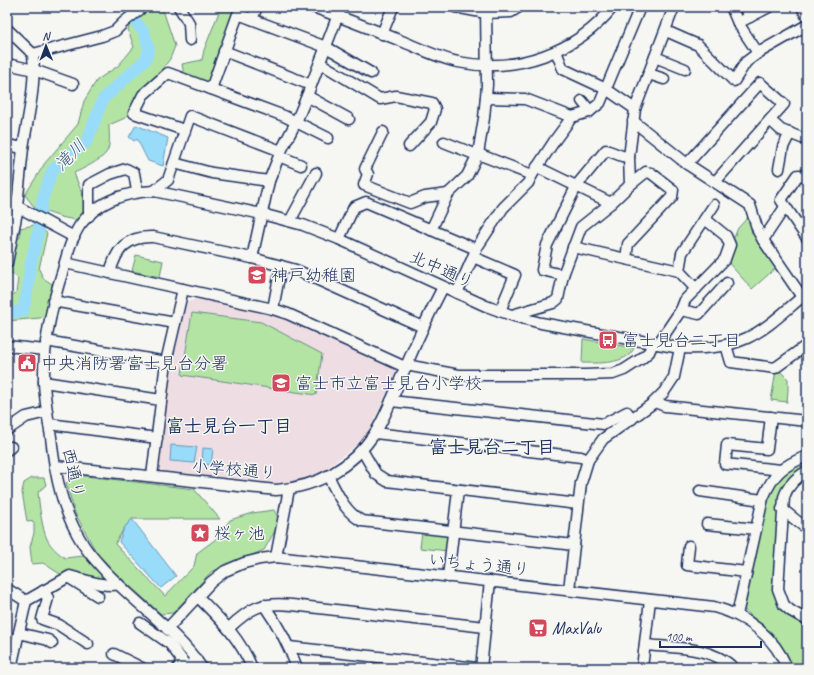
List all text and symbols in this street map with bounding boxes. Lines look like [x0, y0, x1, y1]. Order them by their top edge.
north arrow [26, 26, 66, 66]
text: N [42, 29, 52, 43]
water label: 滝川 [49, 134, 91, 176]
street label: 北中通り [406, 246, 477, 293]
school or university icon: 神戸幼稚園 [246, 264, 268, 286]
place label: 神戸幼稚園 [271, 265, 356, 286]
bus stop icon: 富士見台二丁目 [597, 329, 619, 351]
place label: 富士見台二丁目 [622, 330, 741, 351]
public building icon: 中央消防署富士見台分署 [16, 352, 38, 374]
place label: 中央消防署富士見台分署 [41, 353, 228, 374]
school or university icon: 富士市立富士見台小学校 [270, 372, 292, 394]
place label: 富士市立富士見台小学校 [295, 373, 482, 394]
district label: 富士見台一丁目 [166, 415, 292, 437]
district label: 富士見台二丁目 [429, 436, 555, 458]
street label: 西通り [58, 446, 89, 500]
street label: 小学校通り [191, 455, 277, 484]
place icon: 桜ヶ池 [189, 522, 211, 544]
place label: 桜ヶ池 [214, 523, 265, 544]
street label: いちょう通り [427, 549, 531, 580]
supermarket icon: MaxValu [527, 617, 549, 639]
place label: MaxValu [552, 618, 603, 639]
scale bar [660, 623, 761, 649]
text: 100 m [666, 629, 693, 645]

